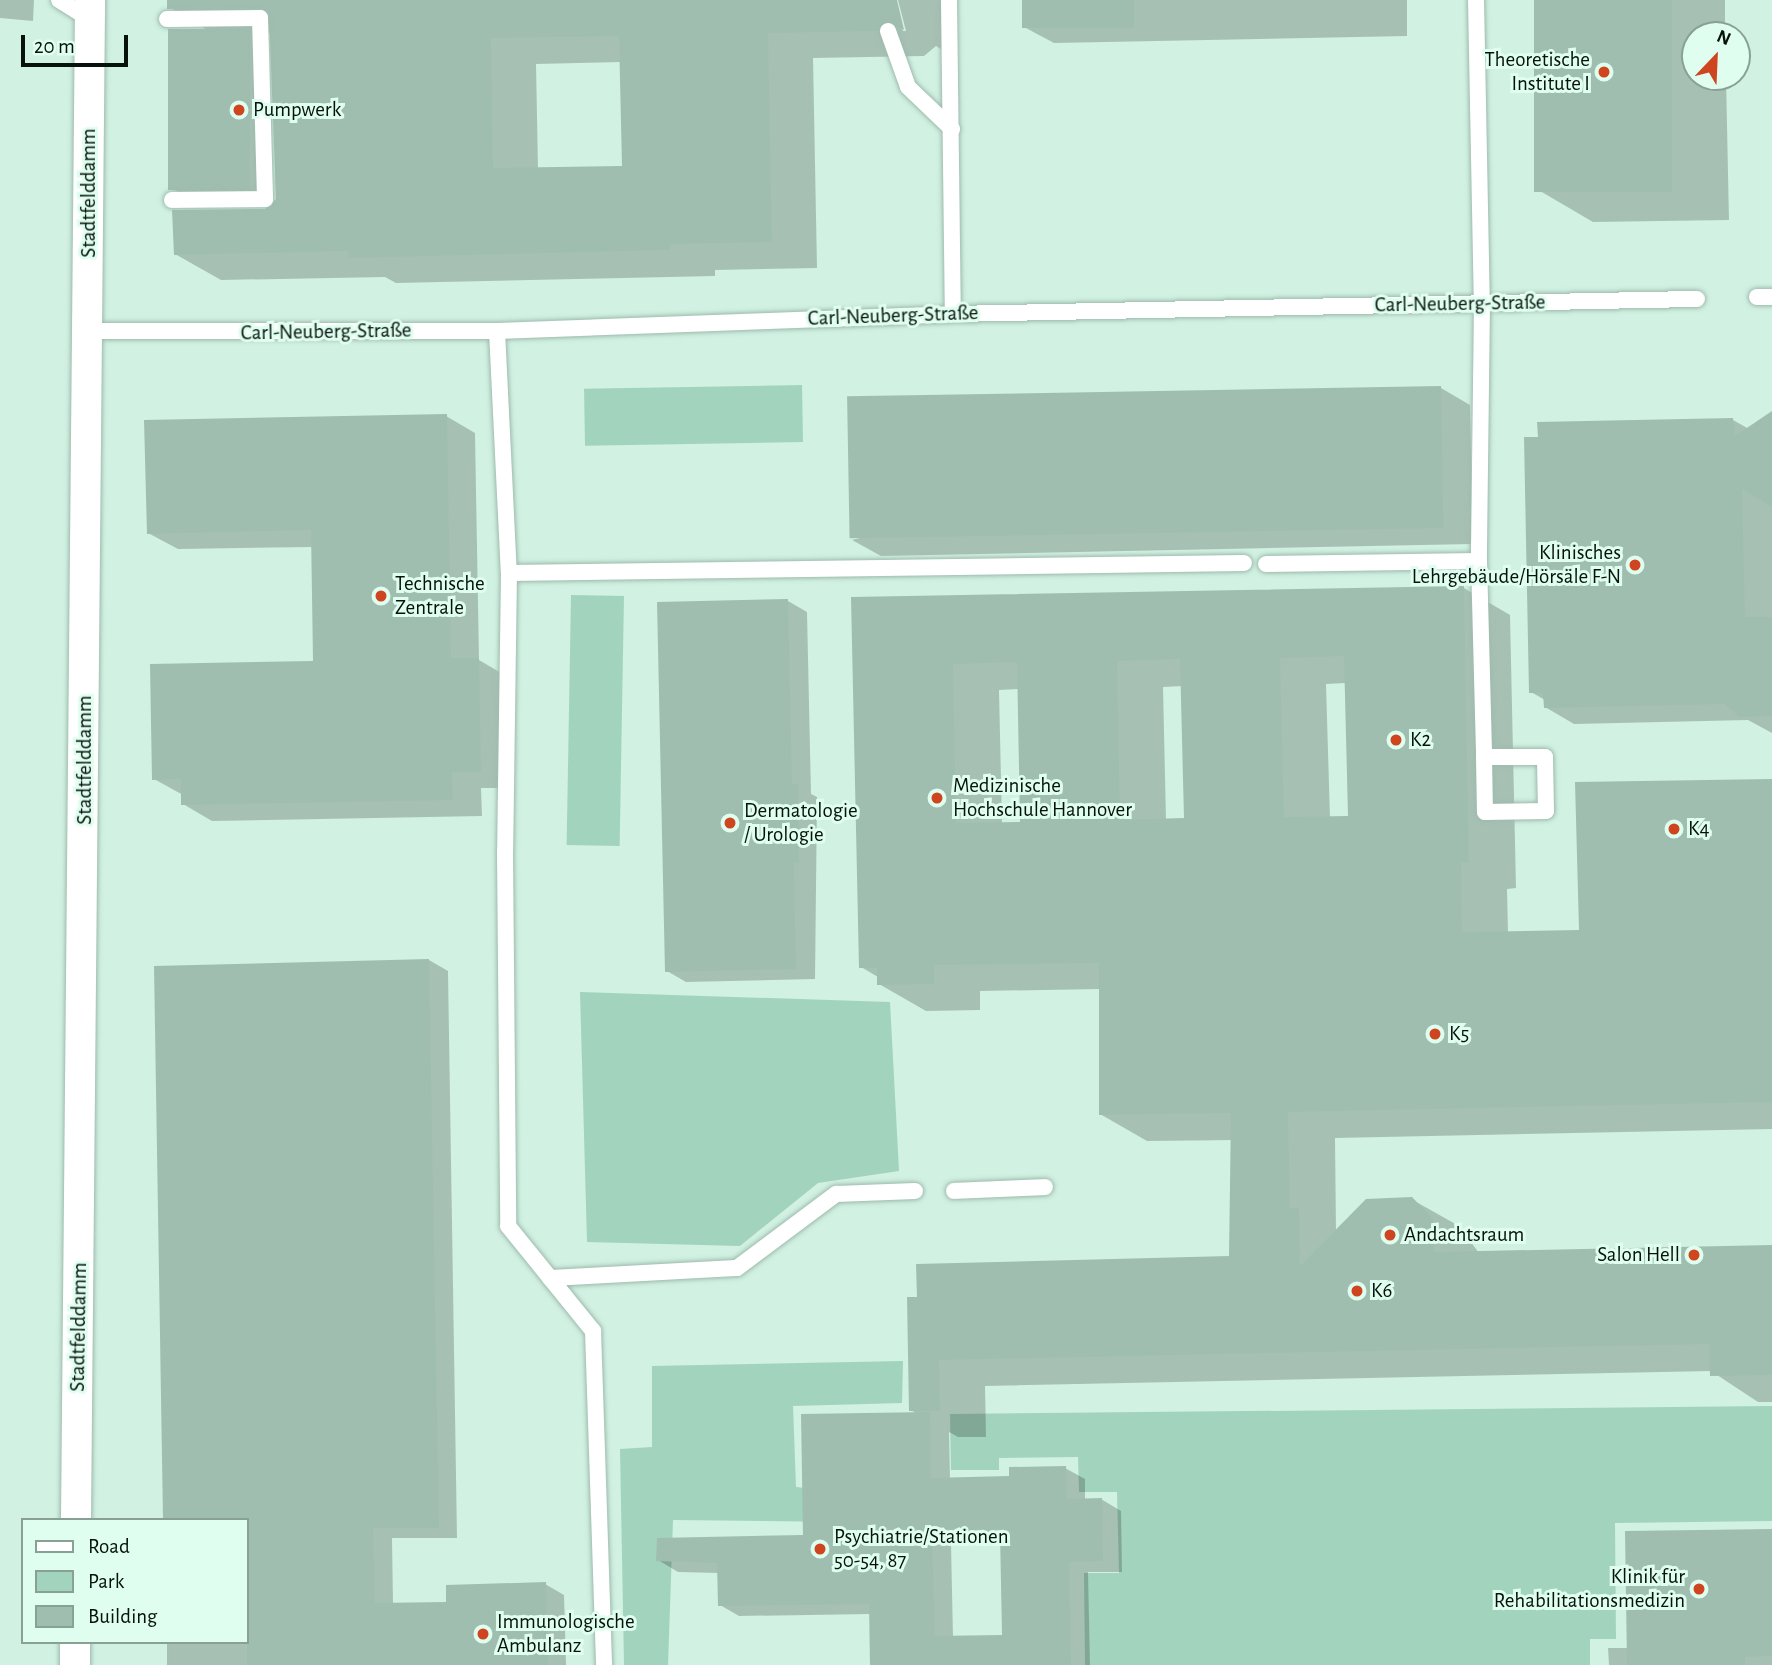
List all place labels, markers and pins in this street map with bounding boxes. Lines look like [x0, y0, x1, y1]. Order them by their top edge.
place label: Theoretische Institute I [1485, 47, 1590, 97]
marker: Theoretische Institute I [1596, 64, 1612, 80]
place label: Pumpwerk [253, 97, 341, 123]
marker: Pumpwerk [231, 102, 247, 118]
place label: Klinisches Lehrgebäude/Hörsäle F-N [1412, 540, 1621, 590]
marker: Klinisches Lehrgebäude/Hörsäle F-N [1627, 557, 1643, 573]
place label: Technische Zentrale [395, 571, 485, 621]
marker: Technische Zentrale [373, 588, 389, 604]
place label: K2 [1410, 727, 1431, 753]
marker: K2 [1388, 732, 1404, 748]
place label: Medizinische Hochschule Hannover [953, 773, 1132, 823]
marker: Medizinische Hochschule Hannover [927, 788, 947, 808]
place label: Dermatologie / Urologie [744, 798, 858, 848]
marker: Dermatologie / Urologie [722, 815, 738, 831]
place label: K4 [1688, 816, 1710, 842]
marker: K4 [1666, 821, 1682, 837]
place label: K5 [1449, 1021, 1469, 1047]
marker: K5 [1427, 1026, 1443, 1042]
place label: Andachtsraum [1404, 1222, 1524, 1248]
marker: Andachtsraum [1382, 1227, 1398, 1243]
place label: Salon Hell [1597, 1242, 1680, 1268]
marker: Salon Hell [1686, 1247, 1702, 1263]
place label: K6 [1371, 1278, 1392, 1304]
marker: K6 [1349, 1283, 1365, 1299]
place label: Psychiatrie/Stationen 50-54, 87 [834, 1524, 1009, 1574]
marker: Psychiatrie/Stationen 50-54, 87 [812, 1541, 828, 1557]
place label: Klinik für Rehabilitationsmedizin [1494, 1564, 1685, 1614]
marker: Klinik für Rehabilitationsmedizin [1691, 1581, 1707, 1597]
place label: Immunologische Ambulanz [497, 1609, 635, 1659]
marker: Immunologische Ambulanz [475, 1626, 491, 1642]

